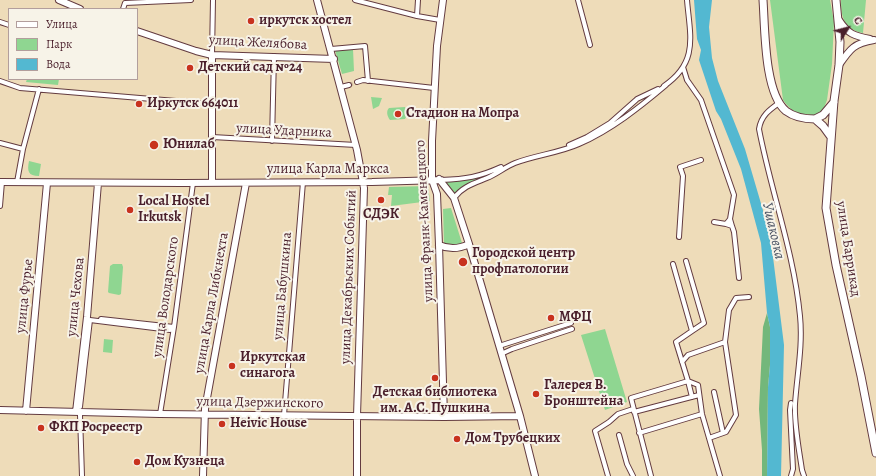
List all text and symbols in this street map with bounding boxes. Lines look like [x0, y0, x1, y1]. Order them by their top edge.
legend [8, 8, 138, 80]
north arrow [828, 8, 868, 48]
place label: иркутск хостел [259, 13, 352, 29]
text: С [850, 14, 866, 28]
text: Улица [46, 16, 77, 32]
marker: иркутск хостел [246, 16, 256, 26]
street label: улица Желябова [208, 32, 308, 54]
text: Парк [46, 36, 72, 52]
text: Вода [46, 56, 71, 72]
place label: Детский сад №24 [198, 60, 302, 76]
marker: Детский сад №24 [185, 63, 195, 73]
place label: Иркутск 664011 [147, 96, 238, 112]
marker: Иркутск 664011 [134, 99, 144, 109]
place label: Стадион на Мопра [406, 106, 519, 122]
marker: Стадион на Мопра [393, 109, 403, 119]
street label: улица Ударника [236, 120, 332, 142]
place label: Юнилаб [163, 137, 215, 153]
marker: Юнилаб [148, 139, 160, 151]
street label: улица Франк-Каменецкого [412, 139, 438, 303]
street label: улица Карла Маркса [267, 162, 389, 178]
street label: улица Декабрьских Событий [338, 190, 360, 364]
place label: Local Hostel Irkutsk [138, 194, 209, 226]
marker: СДЭК [376, 195, 386, 205]
street label: улица Баррикад [832, 200, 864, 298]
water label: Ушаковка [758, 201, 788, 261]
marker: Local Hostel Irkutsk [125, 205, 135, 215]
place label: СДЭК [363, 207, 399, 223]
street label: улица Карла Либкнехта [191, 231, 233, 375]
street label: улица Бабушкина [270, 231, 296, 341]
street label: улица Володарского [149, 236, 183, 358]
place label: Городской центр профпатологии [472, 246, 575, 278]
marker: Городской центр профпатологии [457, 256, 469, 268]
street label: улица Чехова [63, 257, 89, 337]
street label: улица Фурье [13, 258, 37, 334]
place label: МФЦ [559, 310, 592, 326]
marker: МФЦ [546, 313, 556, 323]
place label: Иркутская синагога [240, 350, 306, 382]
marker: Иркутская синагога [227, 361, 237, 371]
marker: Детская библиотека им. А.С. Пушкина [430, 373, 440, 383]
place label: Галерея В. Бронштейна [544, 378, 623, 410]
place label: Детская библиотека им. А.С. Пушкина [373, 385, 497, 418]
marker: Галерея В. Бронштейна [531, 389, 541, 399]
street label: улица Дзержинского [196, 393, 324, 413]
place label: Heivic House [230, 416, 307, 432]
marker: Heivic House [217, 419, 227, 429]
place label: ФКП Росреестр [49, 420, 142, 436]
marker: ФКП Росреестр [36, 423, 46, 433]
place label: Дом Трубецких [465, 431, 560, 447]
marker: Дом Трубецких [452, 434, 462, 444]
place label: Дом Кузнеца [145, 454, 225, 470]
marker: Дом Кузнеца [132, 457, 142, 467]

